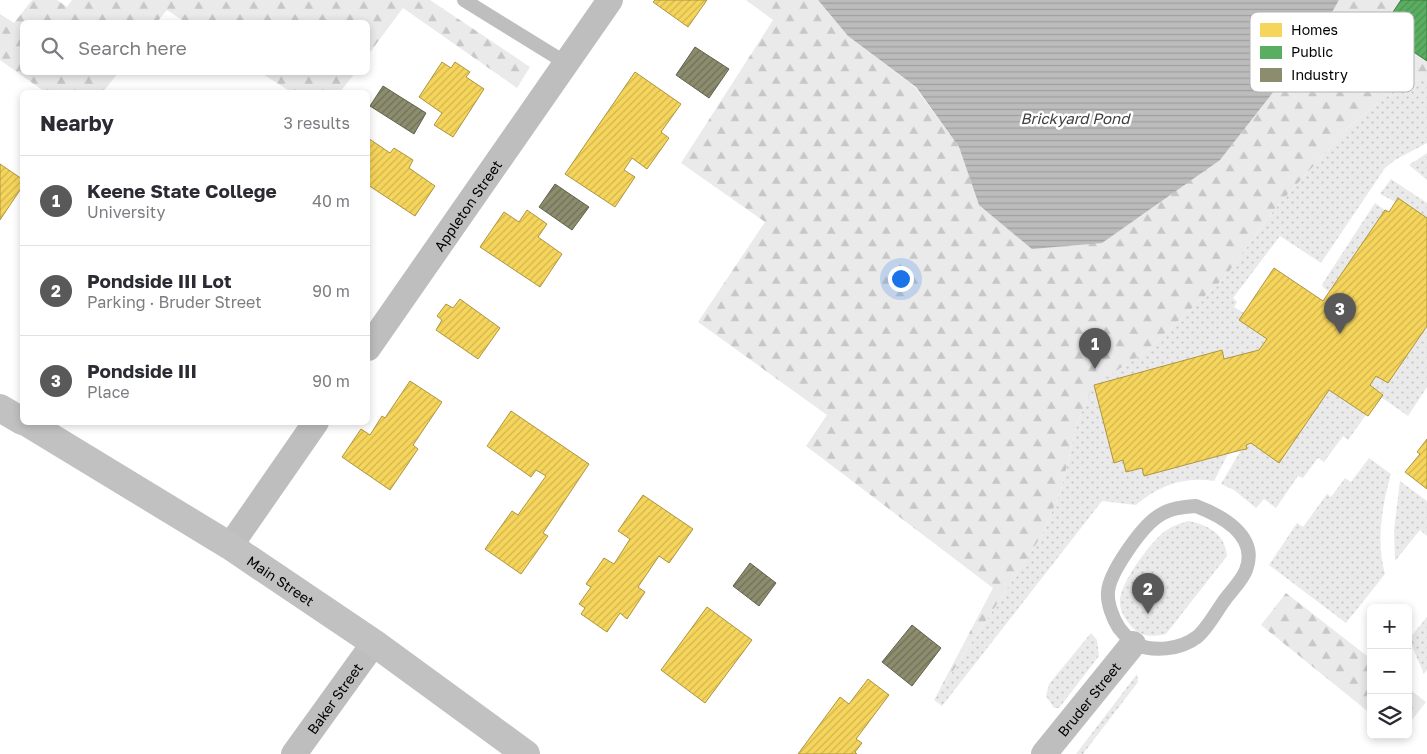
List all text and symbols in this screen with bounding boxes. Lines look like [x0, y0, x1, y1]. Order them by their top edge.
legend [1250, 12, 1414, 92]
search box [20, 20, 370, 75]
text: Homes [1291, 21, 1338, 38]
icon: search [38, 34, 66, 62]
text: Search here [78, 36, 187, 59]
text: Public [1291, 43, 1333, 60]
text: Industry [1291, 66, 1348, 83]
water label: Brickyard Pond [1021, 109, 1131, 128]
text: Nearby [40, 110, 114, 136]
text: 3 results [283, 113, 350, 133]
street label: Appleton Street [430, 156, 505, 254]
text: Keene State College [87, 179, 277, 202]
text: 1 [52, 191, 60, 211]
text: 40 m [312, 191, 350, 211]
text: University [87, 202, 165, 222]
your location [888, 266, 914, 292]
text: Pondside III Lot [87, 269, 232, 292]
text: 2 [51, 281, 61, 301]
text: 90 m [312, 281, 350, 301]
text: Parking · Bruder Street [87, 292, 262, 312]
pin: 3 [1324, 293, 1356, 334]
pin: 1 [1079, 328, 1111, 369]
text: Pondside III [87, 359, 197, 382]
text: 3 [51, 371, 61, 391]
text: 90 m [312, 371, 350, 391]
text: Place [87, 382, 130, 402]
street label: Main Street [244, 552, 318, 609]
pin: 2 [1132, 573, 1164, 614]
map controls [1367, 604, 1412, 739]
button: + [1367, 604, 1412, 649]
button: − [1367, 649, 1412, 694]
street label: Bruder Street [1054, 658, 1124, 739]
street label: Baker Street [303, 659, 366, 737]
button: layers [1367, 694, 1412, 739]

